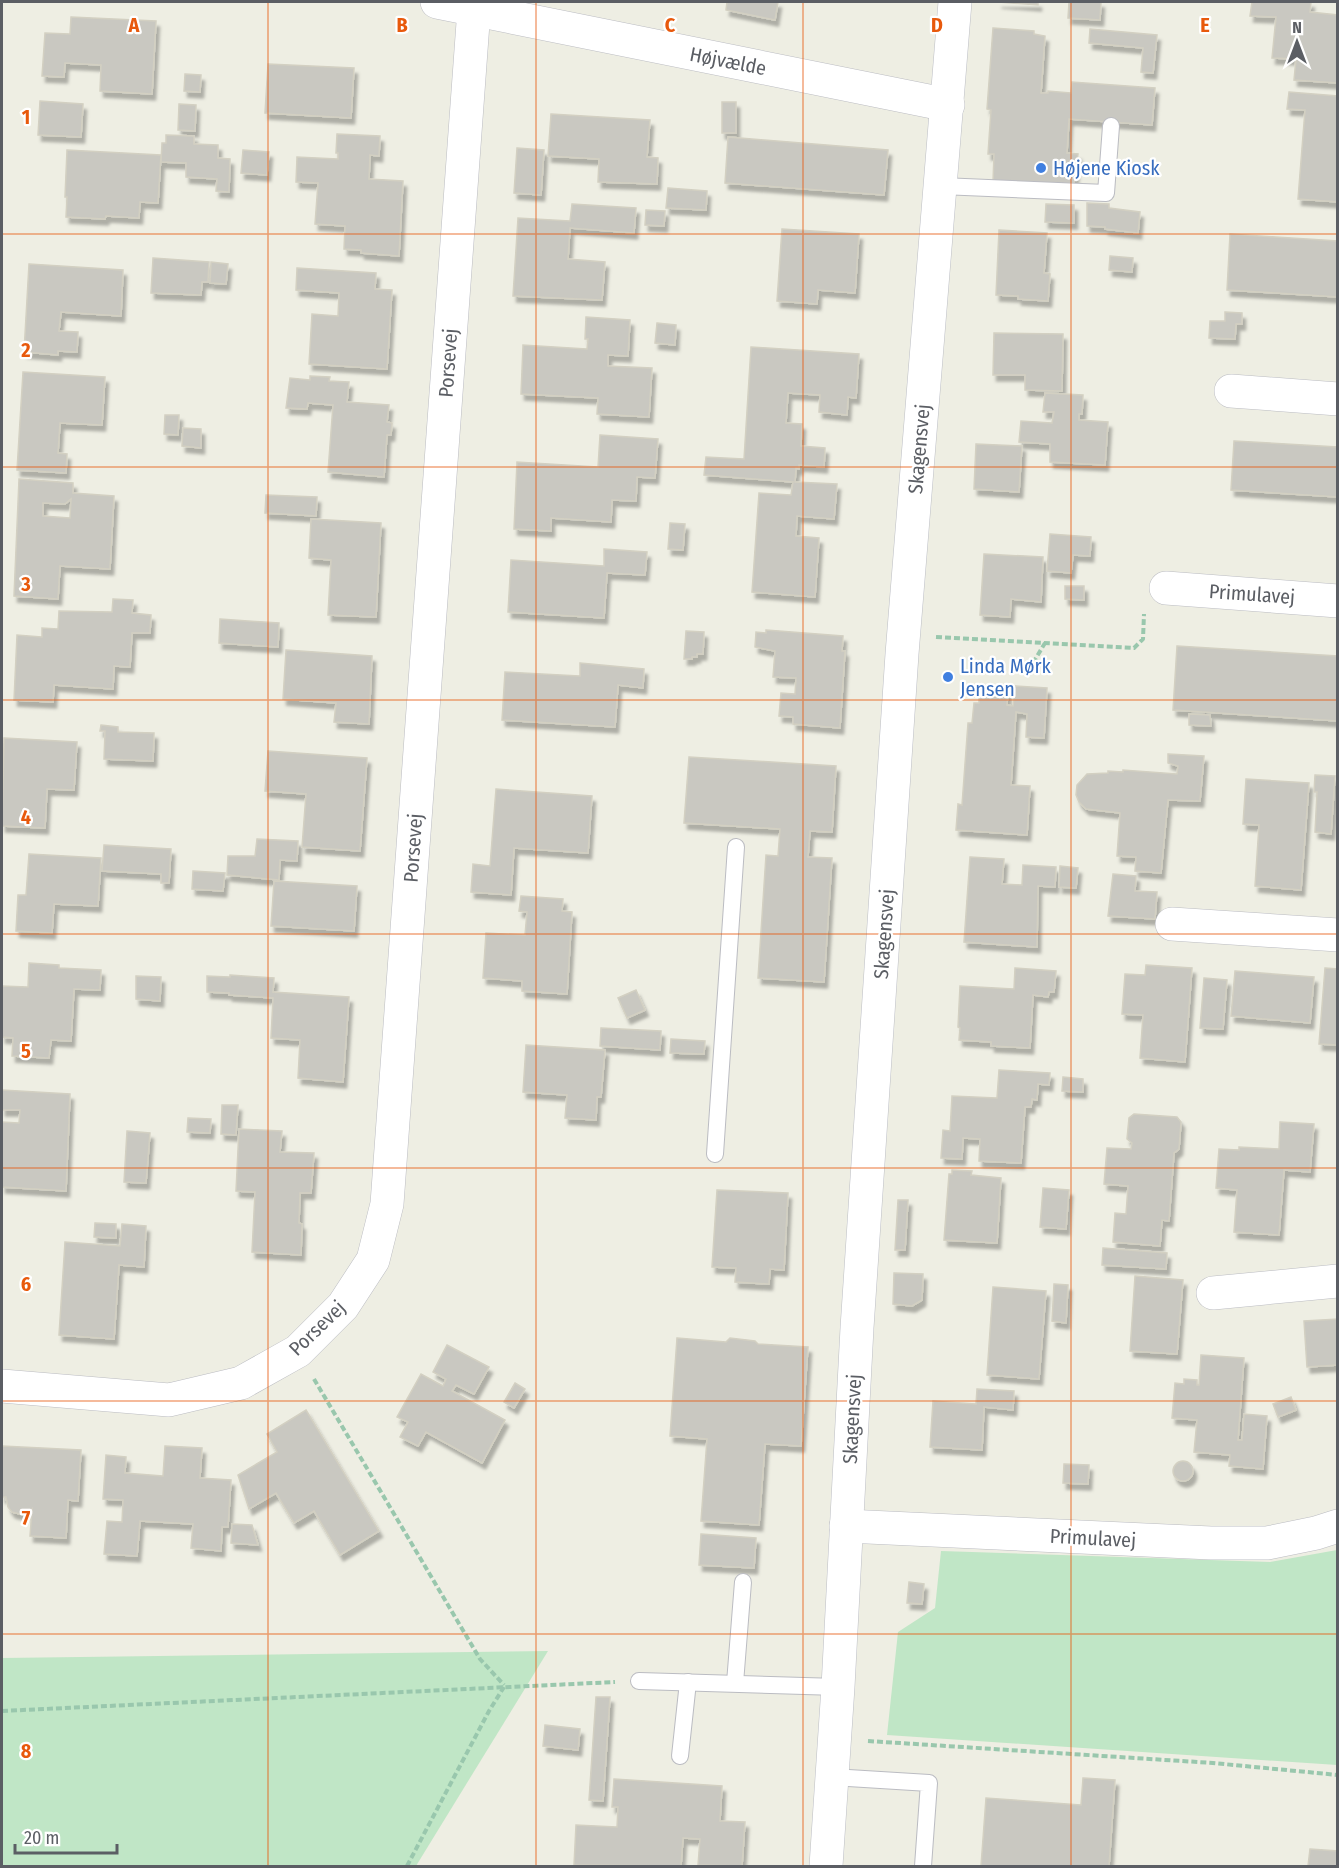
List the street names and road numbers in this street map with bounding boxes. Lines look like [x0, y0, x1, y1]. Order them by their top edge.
street label: Højvælde [688, 42, 768, 80]
street label: Porsevej [434, 328, 462, 398]
street label: Skagensvej [903, 403, 935, 495]
street label: Primulavej [1208, 579, 1296, 609]
street label: Porsevej [399, 813, 427, 883]
street label: Skagensvej [869, 888, 899, 980]
street label: Porsevej [284, 1295, 350, 1361]
street label: Skagensvej [838, 1373, 866, 1465]
street label: Primulavej [1049, 1524, 1137, 1552]

